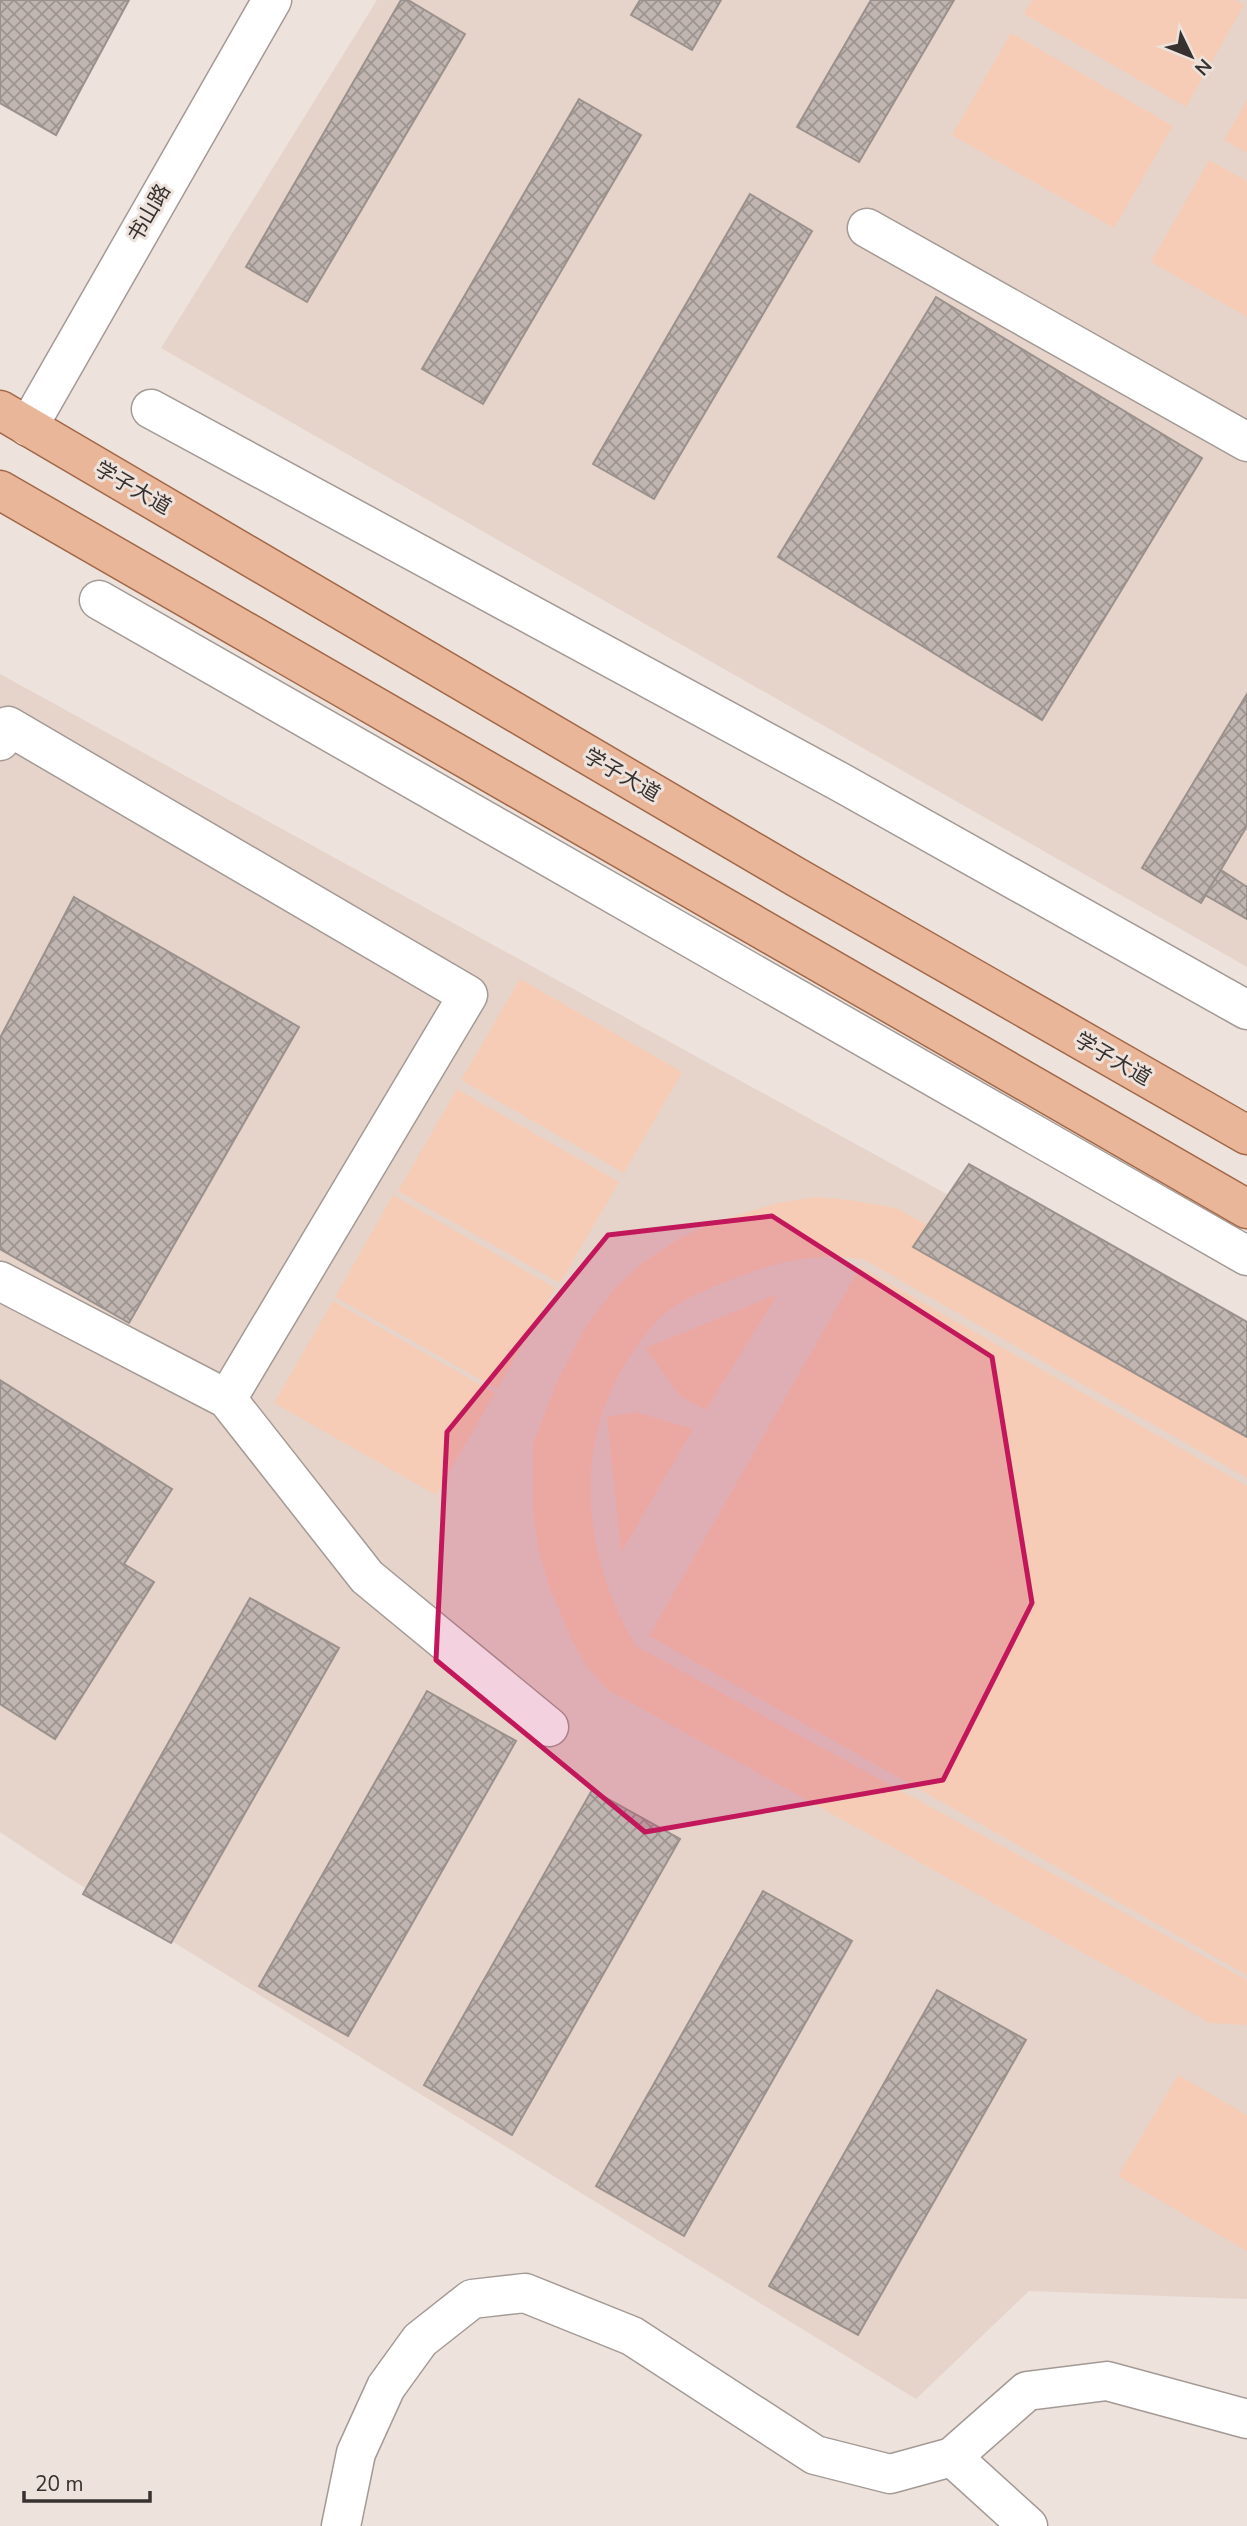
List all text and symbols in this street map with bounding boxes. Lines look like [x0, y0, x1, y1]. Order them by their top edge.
north arrow [1156, 21, 1226, 91]
text: N [1188, 53, 1217, 81]
street label: 书山路 [121, 179, 177, 247]
street label: 学子大道 [90, 455, 176, 521]
street label: 学子大道 [579, 742, 665, 808]
street label: 学子大道 [1070, 1026, 1156, 1092]
scale bar [24, 2460, 150, 2504]
text: 20 m [35, 2470, 84, 2498]

